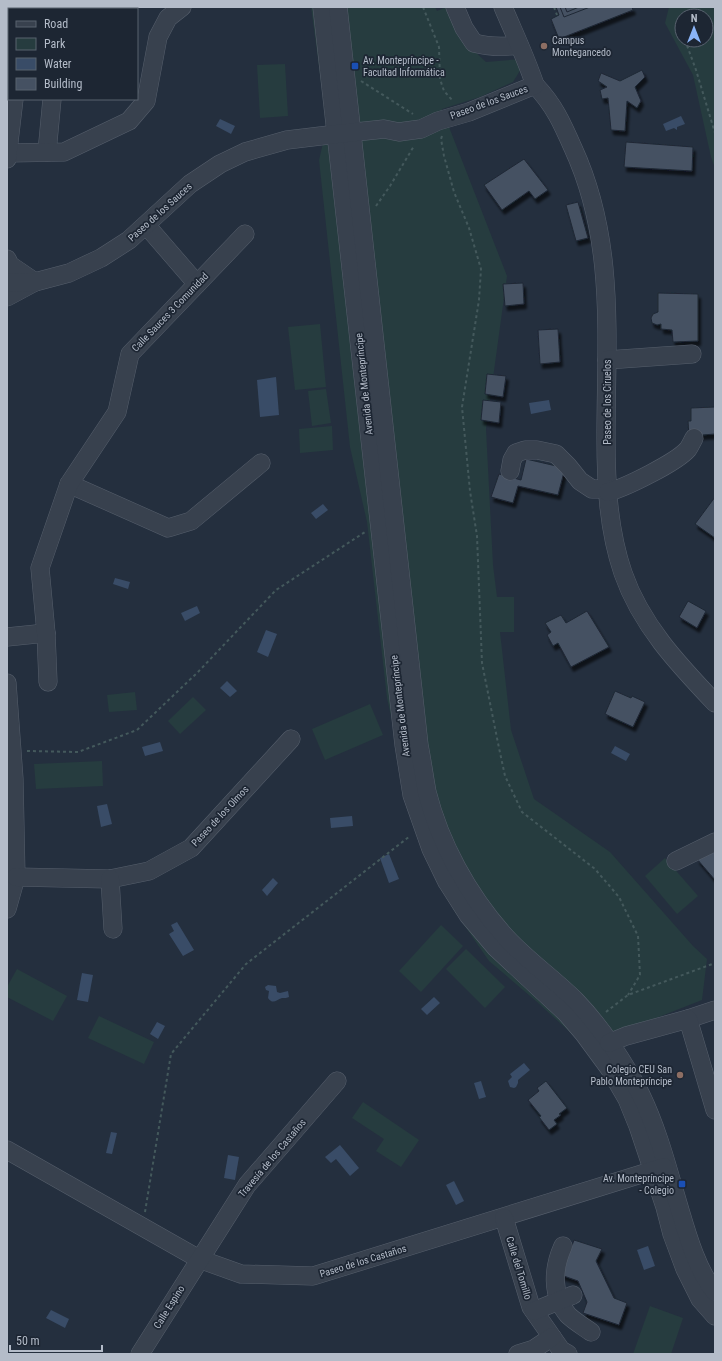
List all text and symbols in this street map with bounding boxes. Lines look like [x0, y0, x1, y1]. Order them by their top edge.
legend [8, 8, 138, 100]
north arrow [674, 8, 714, 48]
text: N [691, 12, 698, 25]
text: Road [44, 17, 68, 31]
place label: Campus Montegancedo [552, 35, 611, 58]
text: Park [44, 37, 66, 51]
marker: Campus Montegancedo [539, 41, 549, 51]
place label: Av. Montepríncipe - Facultad Informática [363, 55, 445, 78]
text: Water [44, 57, 72, 71]
marker: Av. Montepríncipe - Facultad Informática [350, 61, 360, 71]
text: Building [44, 77, 82, 91]
street label: Paseo de los Sauces [449, 83, 530, 121]
street label: Paseo de los Sauces [126, 180, 194, 243]
street label: Calle Sauces 3 Comunidad [130, 270, 210, 354]
street label: Avenida de Montepríncipe [353, 332, 375, 435]
street label: Paseo de los Ciruelos [602, 359, 613, 445]
street label: Avenida de Montepríncipe [388, 654, 412, 757]
street label: Paseo de los Olmos [189, 783, 251, 848]
place label: Colegio CEU San Pablo Montepríncipe [590, 1064, 672, 1087]
marker: Colegio CEU San Pablo Montepríncipe [675, 1070, 685, 1080]
street label: Travesía de los Castaños [236, 1116, 308, 1199]
place label: Av. Montepríncipe - Colegio [603, 1173, 674, 1196]
marker: Av. Montepríncipe - Colegio [677, 1179, 687, 1189]
street label: Calle del Tomillo [504, 1235, 534, 1301]
street label: Paseo de los Castaños [318, 1242, 408, 1279]
street label: Calle Espino [151, 1283, 187, 1331]
scale bar [10, 1327, 102, 1353]
text: 50 m [16, 1334, 40, 1348]

